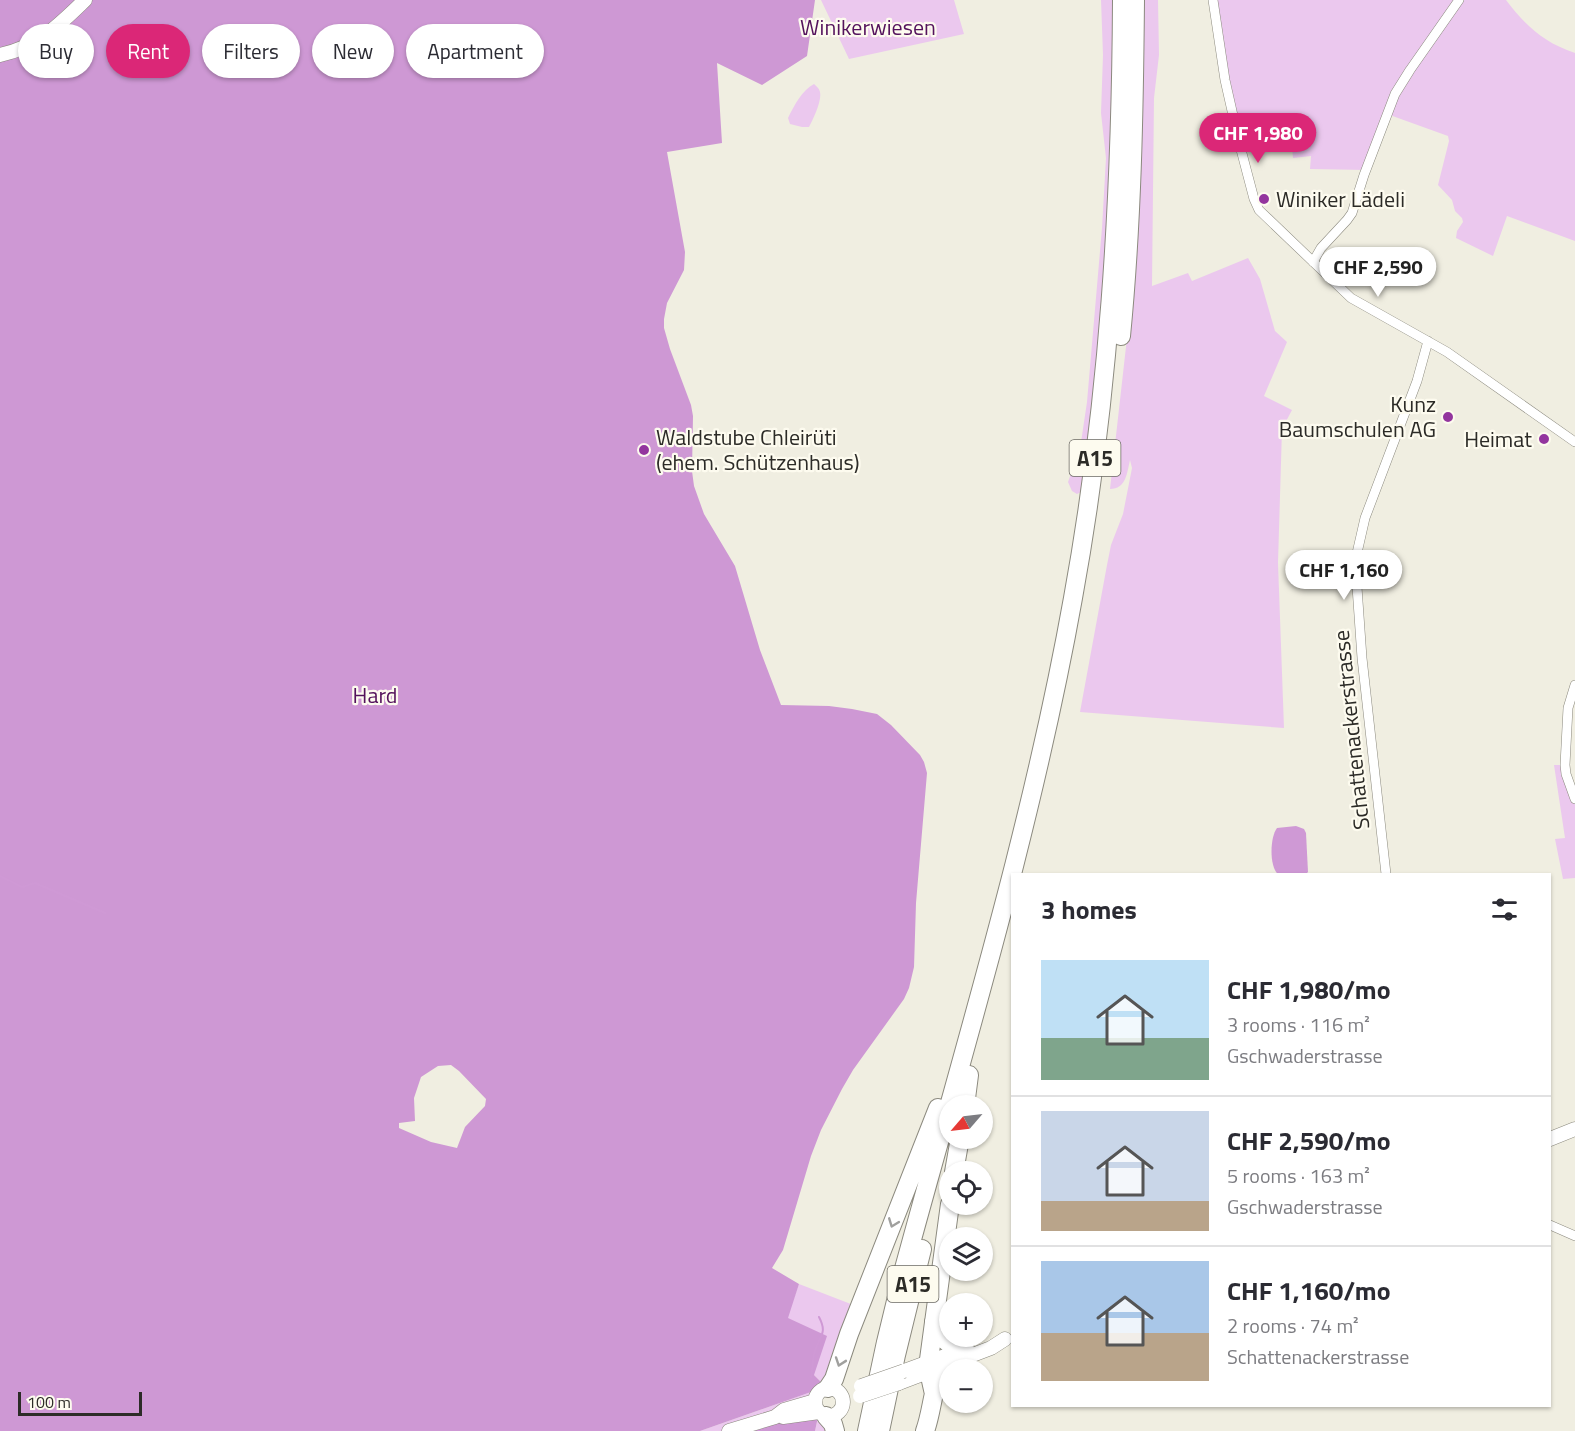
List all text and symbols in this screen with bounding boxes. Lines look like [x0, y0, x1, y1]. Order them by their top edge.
park label: Winikerwiesen [800, 10, 936, 44]
chip: Buy [18, 24, 94, 78]
chip: Rent [106, 24, 190, 78]
chip: Filters [202, 24, 300, 78]
chip: New [312, 24, 394, 78]
chip: Apartment [406, 24, 544, 78]
pin: CHF 1,980 [1189, 113, 1327, 164]
text: CHF 1,980 [1213, 117, 1303, 148]
place label: Winiker Lädeli [1276, 182, 1405, 216]
marker: Winiker Lädeli [1257, 192, 1271, 206]
pin: CHF 2,590 [1309, 247, 1447, 298]
text: CHF 2,590 [1333, 251, 1423, 282]
place label: Kunz Baumschulen AG [1279, 387, 1436, 446]
marker: Kunz Baumschulen AG [1441, 410, 1455, 424]
place label: Waldstube Chleirüti (ehem. Schützenhaus) [656, 420, 859, 479]
place label: Heimat [1464, 422, 1532, 456]
marker: Heimat [1537, 432, 1551, 446]
road number: A15 [1070, 440, 1120, 476]
marker: Waldstube Chleirüti (ehem. Schützenhaus) [637, 443, 651, 457]
pin: CHF 1,160 [1275, 550, 1413, 601]
text: CHF 1,160 [1299, 554, 1389, 585]
street label: Schattenackerstrasse [1324, 629, 1378, 831]
park label: Hard [353, 678, 397, 712]
text: 3 homes [1041, 890, 1137, 929]
icon: filters [1488, 893, 1521, 926]
text: CHF 1,980/mo [1227, 970, 1391, 1009]
icon: home [1089, 984, 1161, 1056]
text: 3 rooms · 116 m² [1227, 1009, 1370, 1040]
text: Gschwaderstrasse [1227, 1040, 1383, 1071]
north arrow [939, 1095, 993, 1149]
map controls [939, 1095, 993, 1413]
text: CHF 2,590/mo [1227, 1121, 1391, 1160]
icon: home [1089, 1135, 1161, 1207]
text: 5 rooms · 163 m² [1227, 1160, 1370, 1191]
button: locate [939, 1161, 993, 1215]
text: Gschwaderstrasse [1227, 1191, 1383, 1222]
one-way arrow [887, 1217, 900, 1228]
button: layers [939, 1227, 993, 1281]
road number: A15 [888, 1266, 938, 1302]
text: CHF 1,160/mo [1227, 1271, 1391, 1310]
icon: home [1089, 1285, 1161, 1357]
button: + [939, 1293, 993, 1347]
text: 2 rooms · 74 m² [1227, 1310, 1359, 1341]
text: Schattenackerstrasse [1227, 1341, 1409, 1372]
one-way arrow [834, 1356, 847, 1367]
button: − [939, 1359, 993, 1413]
scale bar [18, 1389, 142, 1416]
text: 100 m [27, 1390, 71, 1414]

